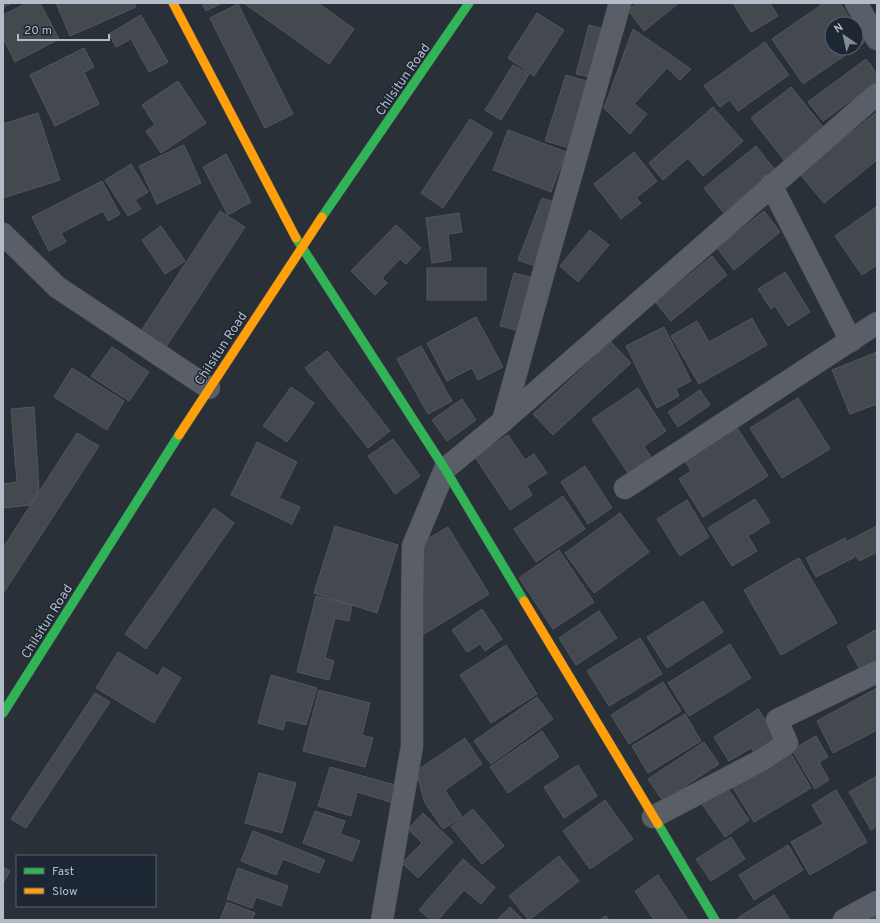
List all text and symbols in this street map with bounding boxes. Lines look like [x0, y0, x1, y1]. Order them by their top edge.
scale bar [18, 16, 109, 42]
north arrow [824, 16, 864, 56]
text: N [832, 21, 846, 37]
text: 20 m [24, 23, 52, 39]
street label: Chilsitun Road [373, 41, 434, 119]
street label: Chilsitun Road [192, 309, 251, 389]
street label: Chilsitun Road [19, 582, 77, 662]
legend [16, 855, 156, 907]
text: Fast [52, 864, 74, 880]
text: Slow [52, 884, 78, 900]

